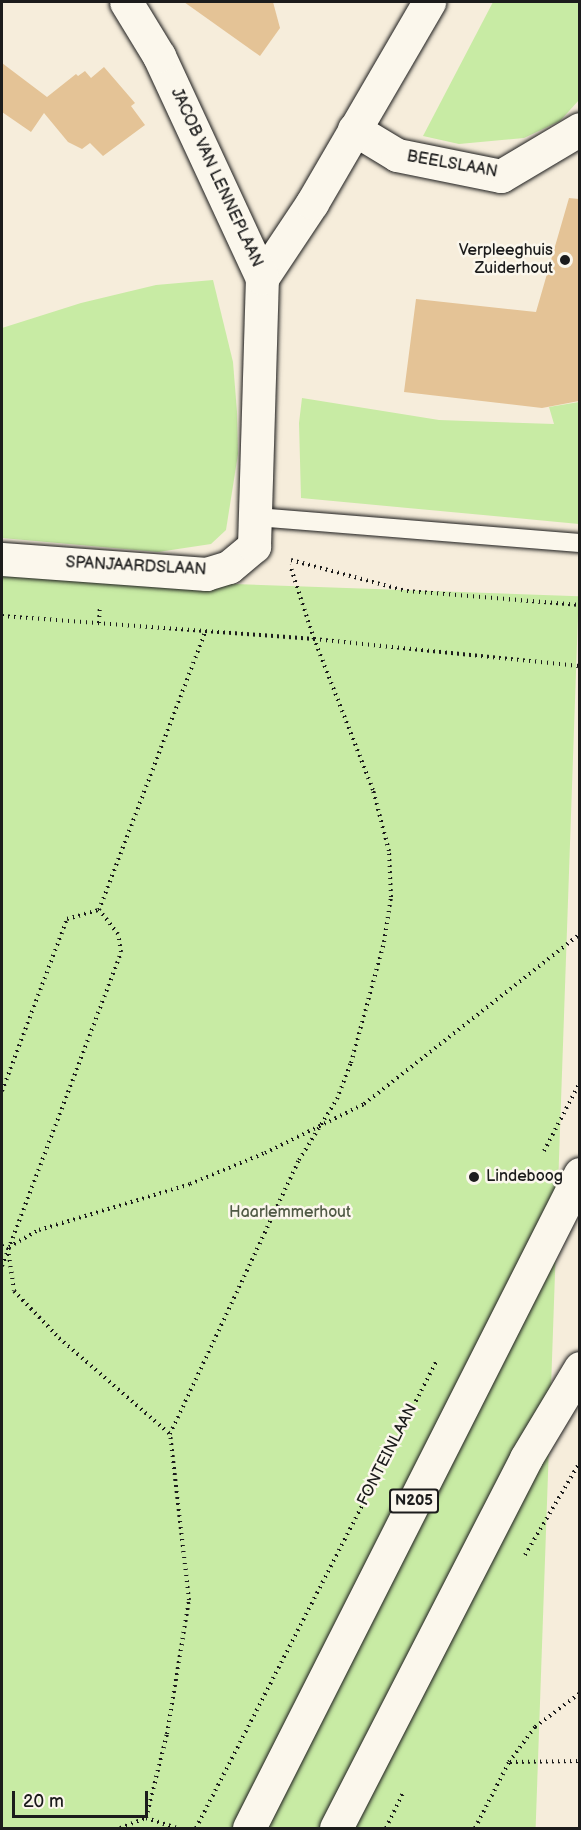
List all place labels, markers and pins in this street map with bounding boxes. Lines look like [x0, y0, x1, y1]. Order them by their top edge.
place label: Verpleeghuis Zuiderhout [459, 241, 553, 279]
marker: Verpleeghuis Zuiderhout [558, 253, 572, 267]
place label: Lindeboog [486, 1167, 563, 1187]
marker: Lindeboog [467, 1170, 481, 1184]

